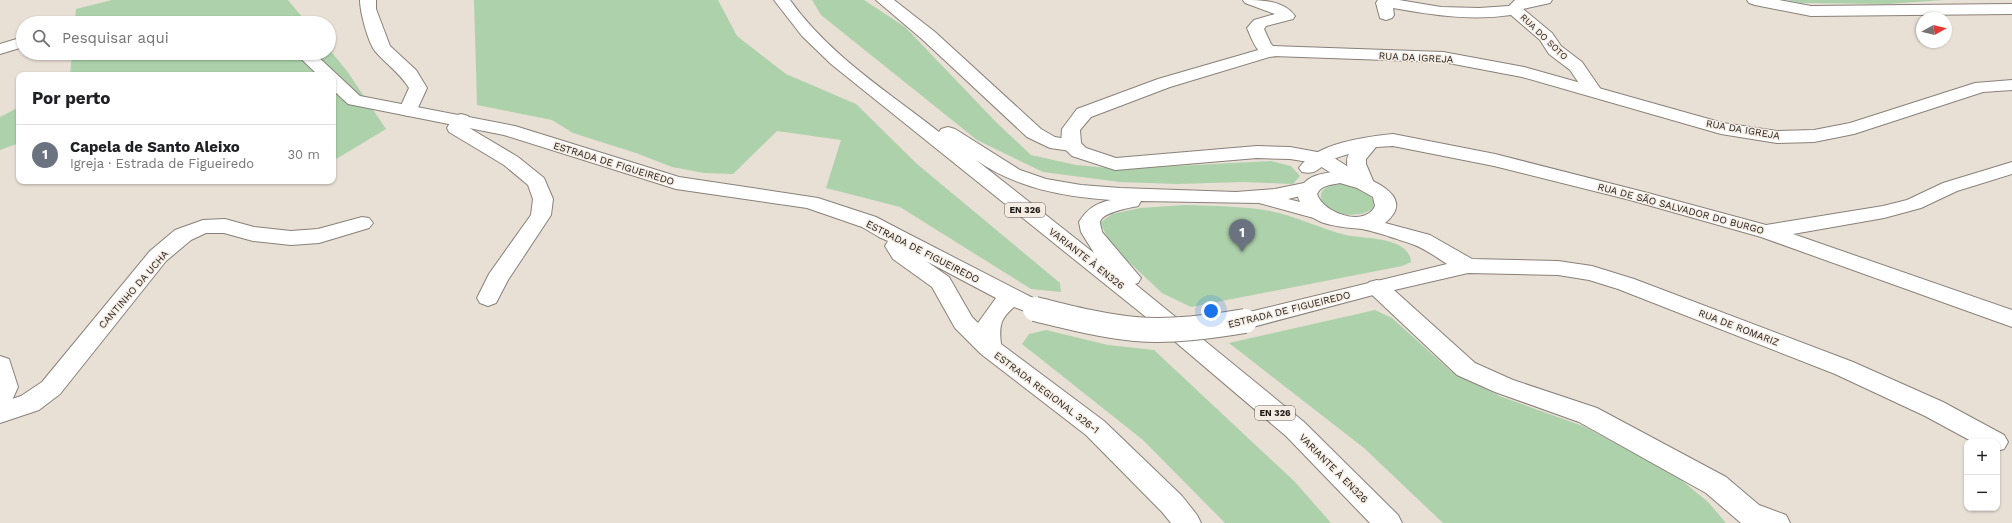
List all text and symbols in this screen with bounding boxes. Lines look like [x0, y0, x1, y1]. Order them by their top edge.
street label: RUA DO SOTO [1518, 12, 1570, 62]
north arrow [1916, 12, 1952, 48]
search box [16, 16, 336, 60]
icon: search [30, 27, 52, 49]
text: Pesquisar aqui [62, 29, 169, 47]
street label: RUA DA IGREJA [1378, 50, 1454, 65]
text: Por perto [32, 88, 110, 108]
street label: RUA DA IGREJA [1705, 118, 1781, 141]
text: Capela de Santo Aleixo [70, 138, 240, 156]
street label: ESTRADA DE FIGUEIREDO [552, 140, 676, 187]
text: 1 [42, 147, 48, 162]
text: 30 m [288, 147, 320, 162]
text: Igreja · Estrada de Figueiredo [70, 156, 254, 171]
street label: RUA DE SÃO SALVADOR DO BURGO [1596, 181, 1765, 236]
road number: EN 326 [1005, 203, 1045, 217]
street label: ESTRADA DE FIGUEIREDO [864, 218, 981, 285]
pin: 1 [1229, 219, 1255, 252]
street label: VARIANTE À EN326 [1047, 226, 1127, 291]
street label: CANTINHO DA UCHA [96, 248, 171, 331]
street label: ESTRADA DE FIGUEIREDO [1227, 289, 1351, 330]
your location [1201, 301, 1221, 321]
street label: RUA DE ROMARIZ [1697, 307, 1781, 348]
street label: ESTRADA REGIONAL 326-1 [992, 349, 1101, 435]
road number: EN 326 [1255, 406, 1295, 420]
street label: VARIANTE À EN326 [1297, 432, 1370, 505]
map controls [1964, 439, 2000, 511]
button: + [1964, 439, 2000, 475]
button: − [1964, 475, 2000, 511]

